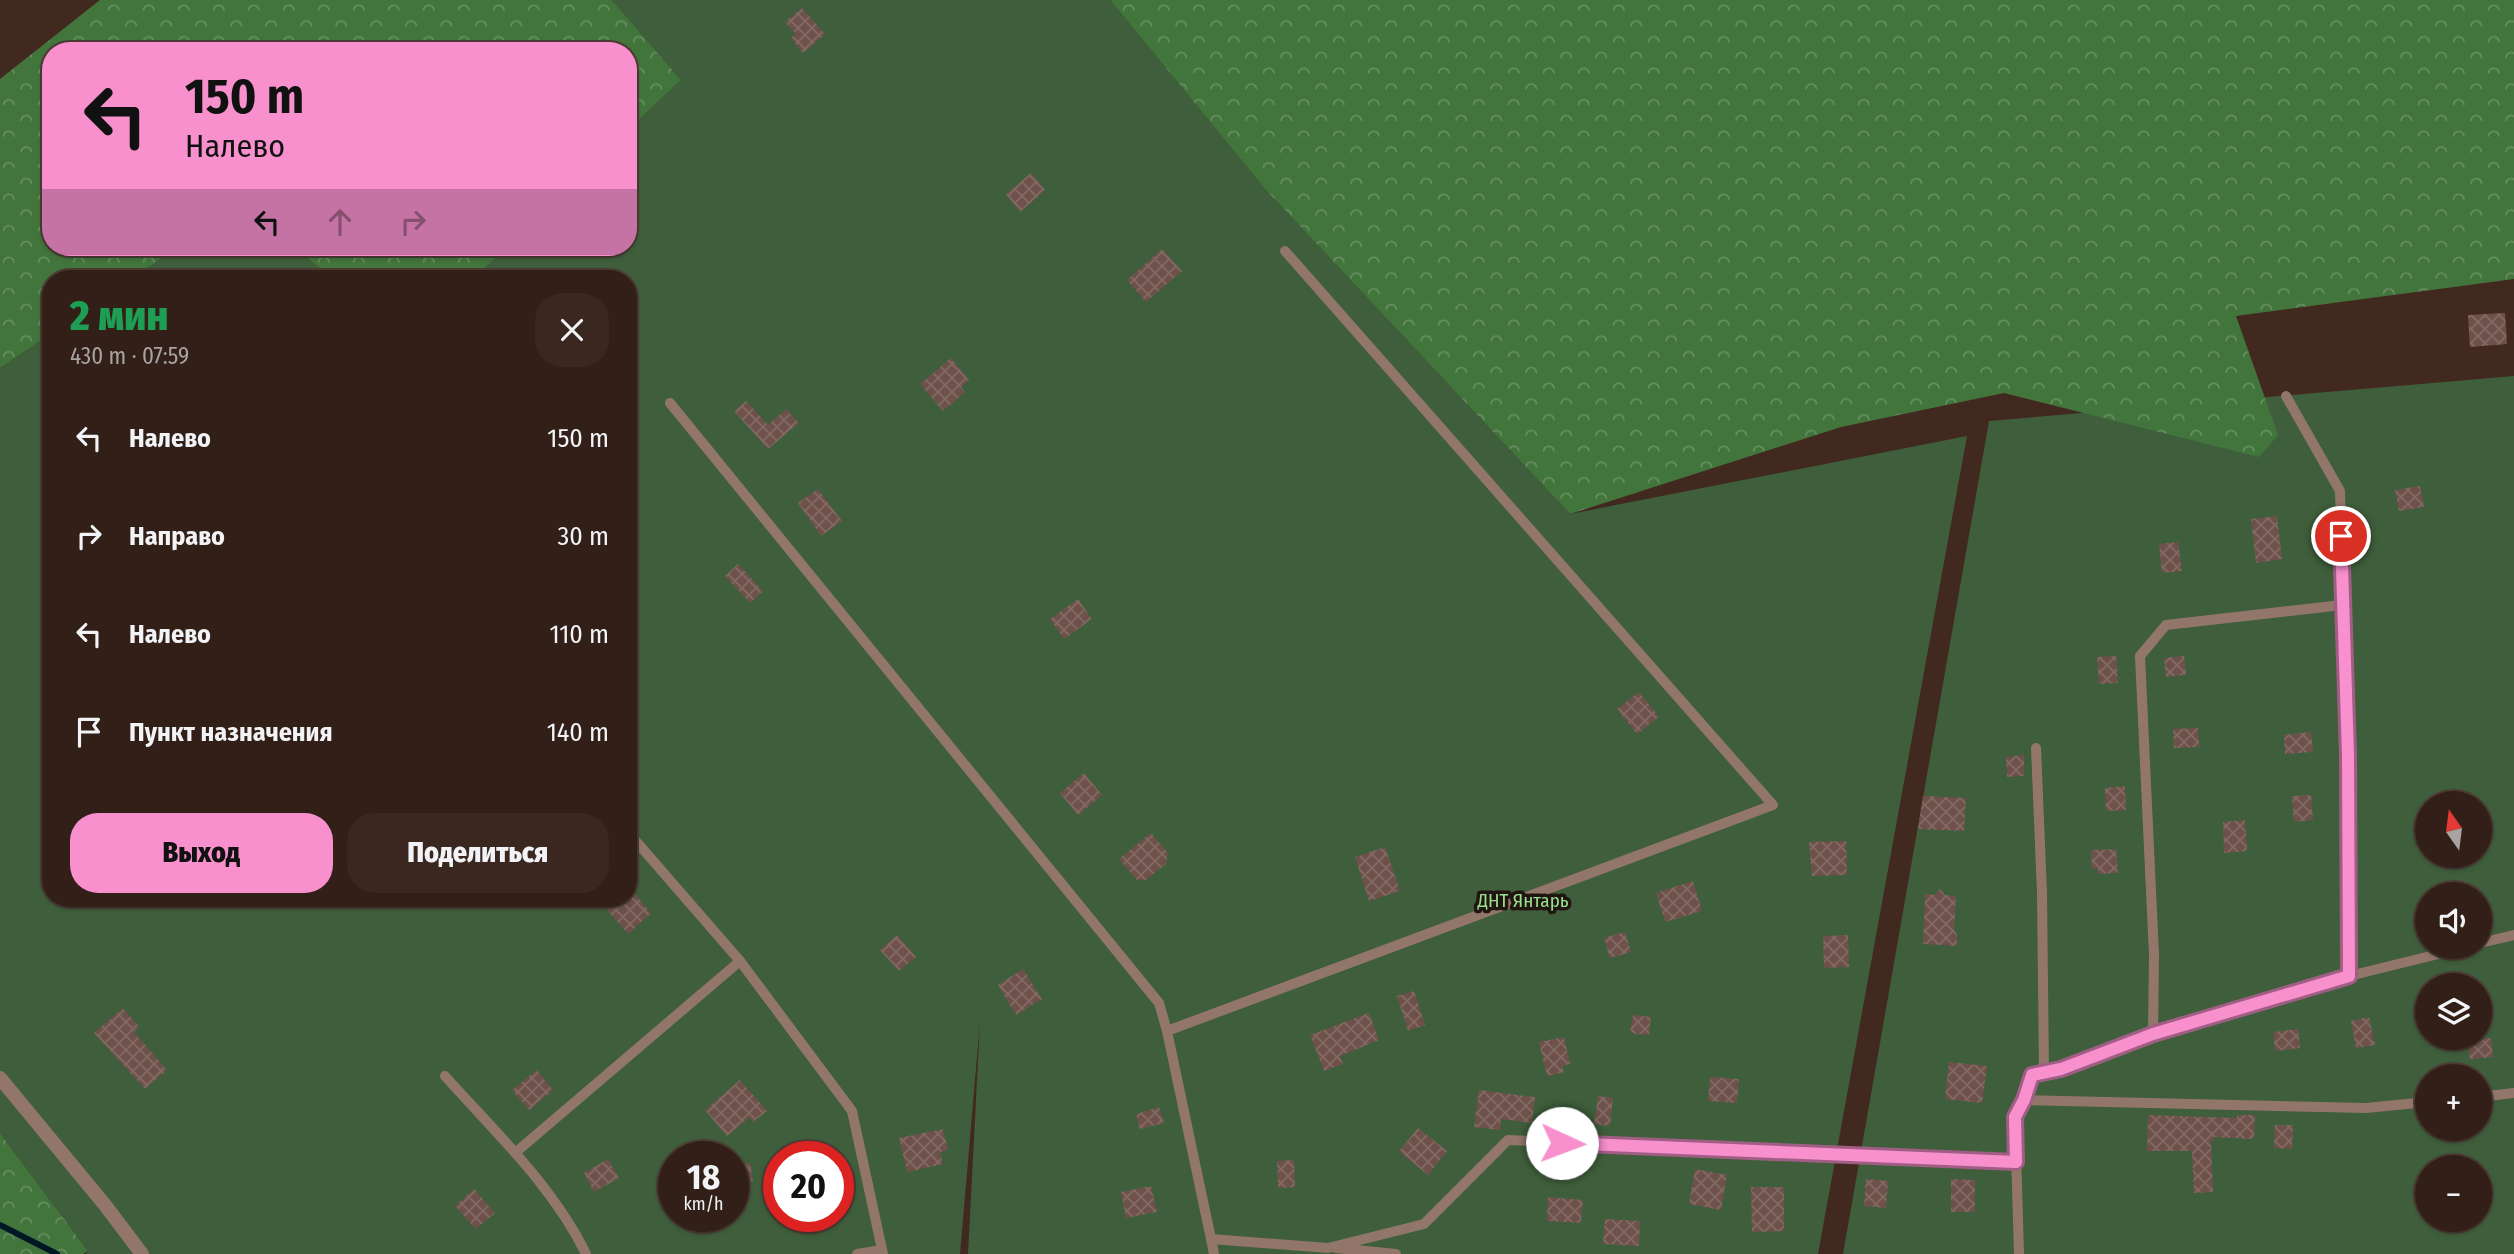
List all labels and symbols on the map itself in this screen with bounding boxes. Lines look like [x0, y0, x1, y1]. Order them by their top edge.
pin [2311, 506, 2371, 566]
north arrow [2415, 791, 2492, 868]
park label: ДНТ Янтарь [1476, 889, 1569, 912]
position arrow [1525, 1106, 1599, 1180]
speed limit sign: 20 [763, 1141, 854, 1232]

